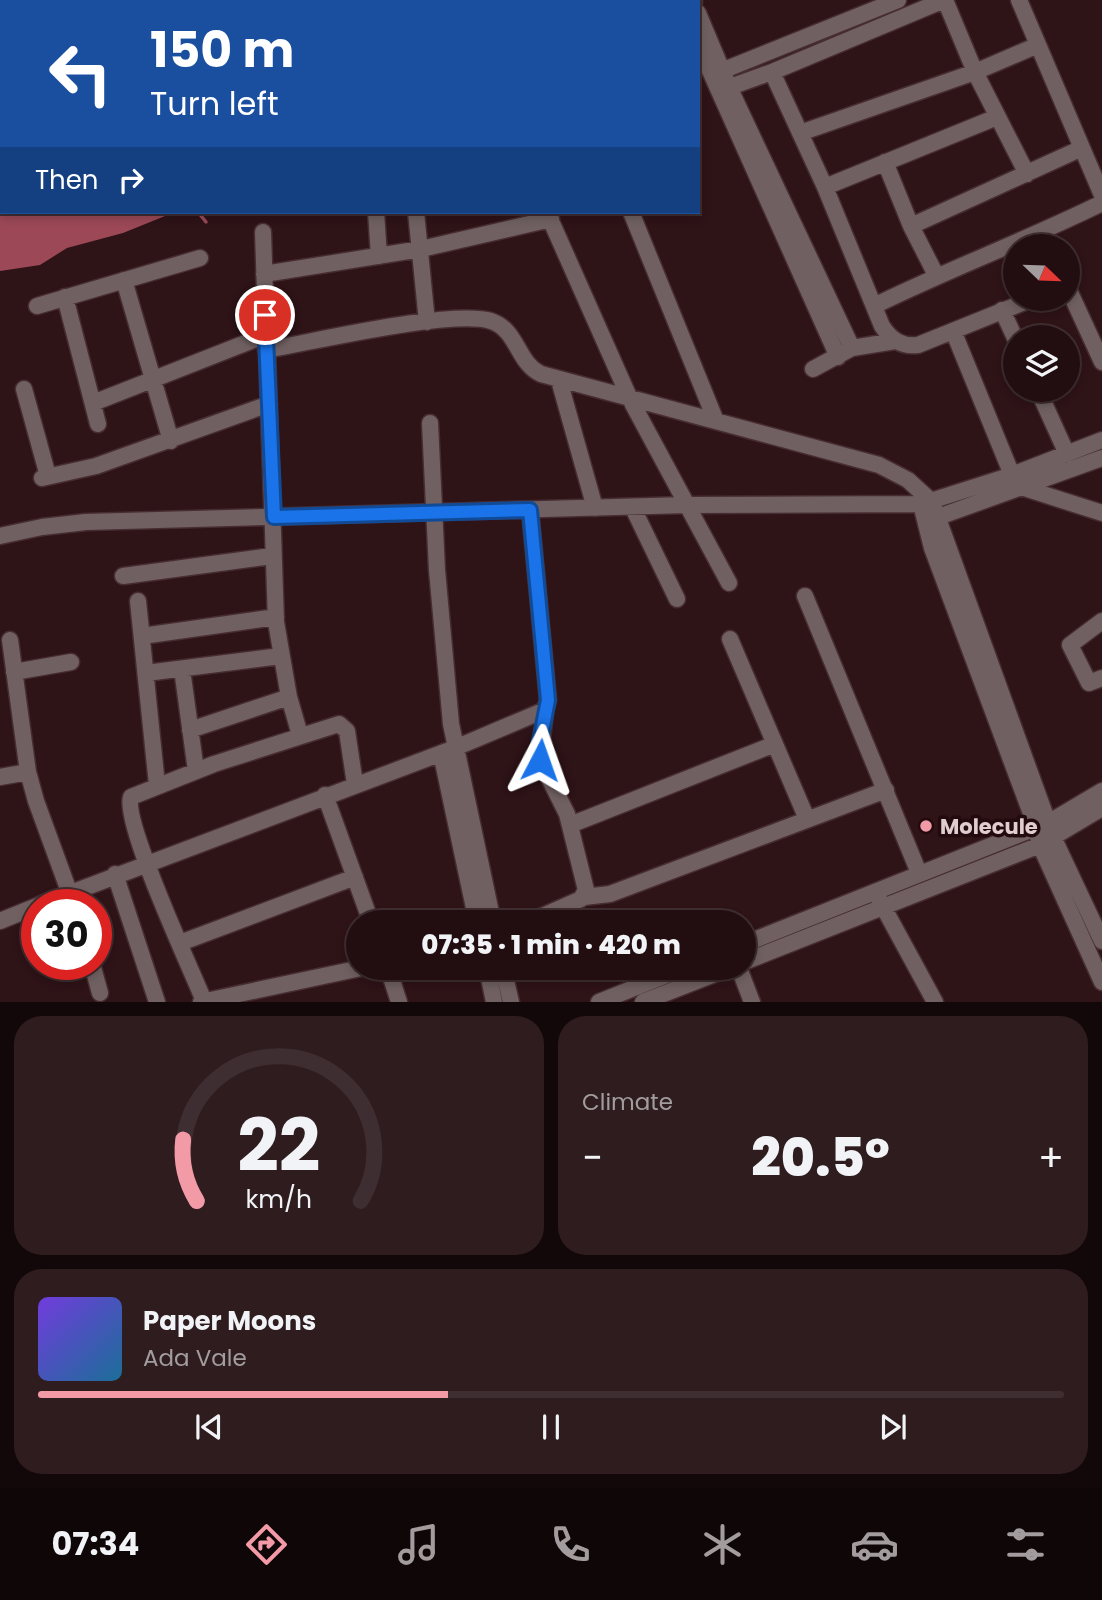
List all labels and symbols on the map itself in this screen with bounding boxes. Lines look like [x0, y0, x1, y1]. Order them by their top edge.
north arrow [1003, 234, 1080, 312]
pin [235, 285, 295, 345]
position arrow [503, 723, 577, 797]
place label: Molecule [940, 812, 1038, 841]
marker: Molecule [918, 818, 934, 834]
speed limit sign: 30 [21, 889, 112, 980]

